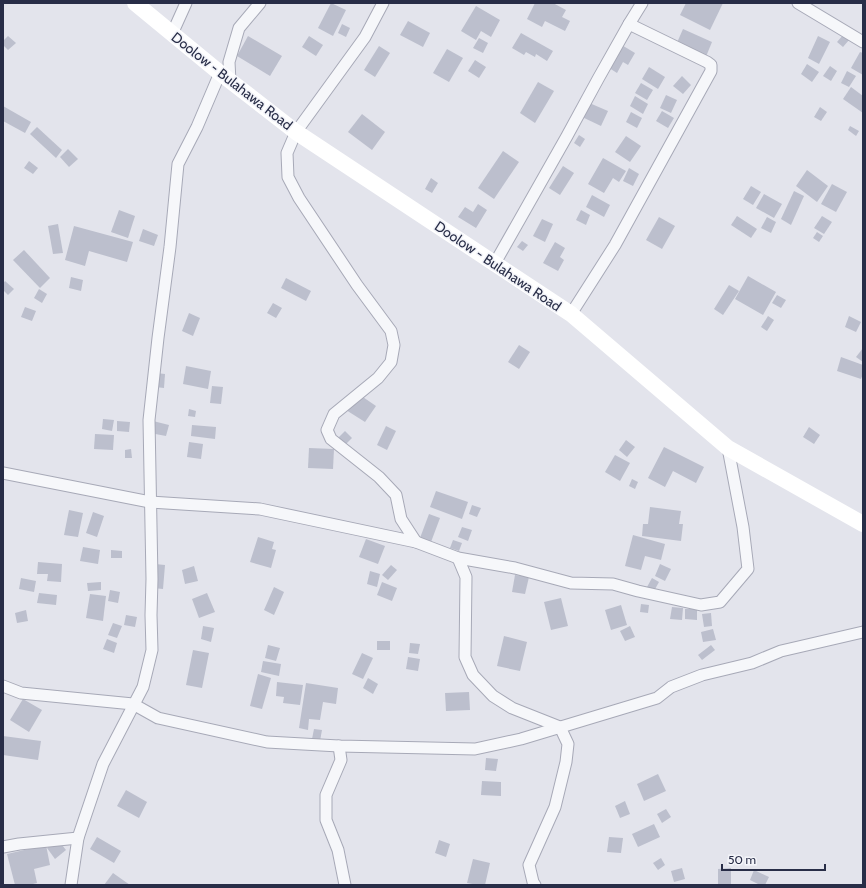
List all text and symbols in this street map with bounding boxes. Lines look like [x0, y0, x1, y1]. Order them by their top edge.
street label: Doolow - Bulahawa Road [168, 28, 296, 134]
street label: Doolow - Bulahawa Road [431, 217, 565, 315]
scale bar [722, 846, 825, 872]
text: 50 m [728, 852, 756, 867]

